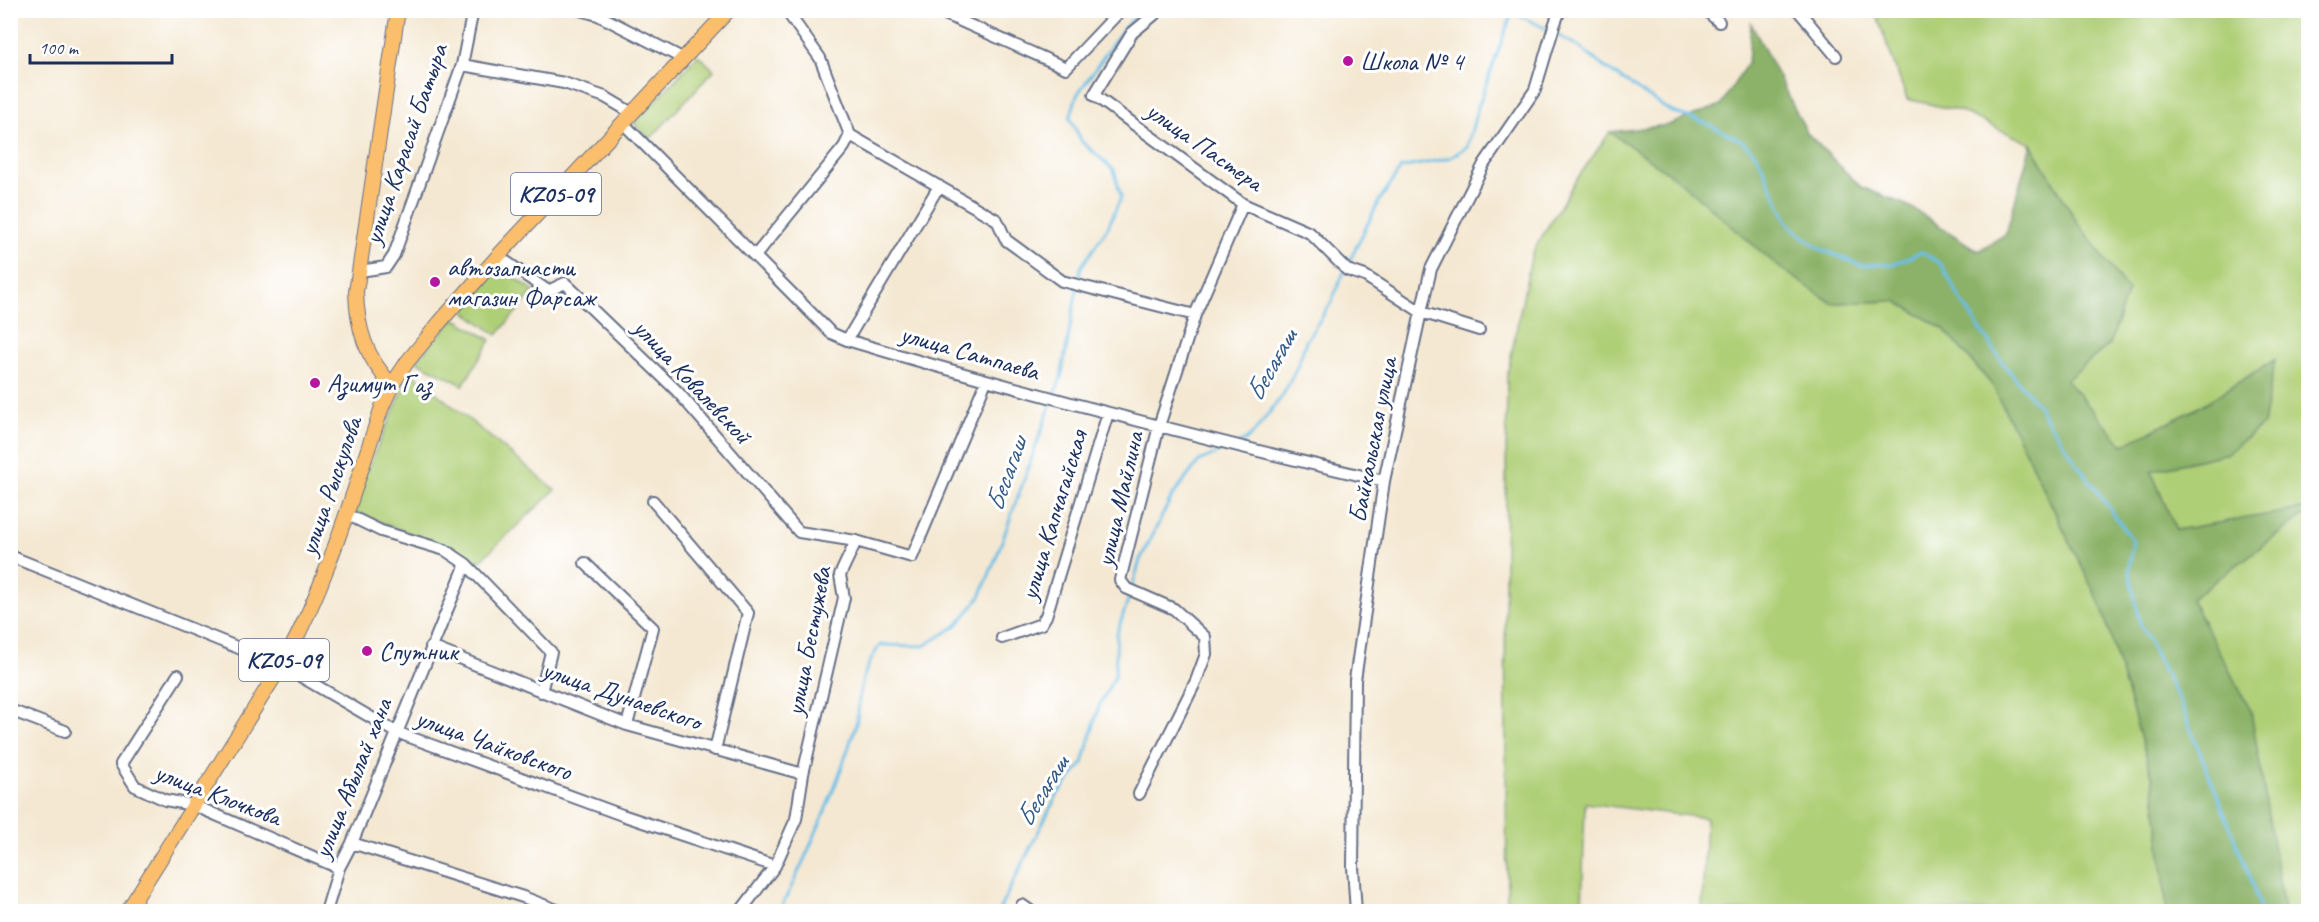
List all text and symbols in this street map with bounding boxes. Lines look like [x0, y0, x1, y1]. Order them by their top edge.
scale bar [30, 27, 172, 65]
text: 100 m [39, 37, 80, 59]
street label: улица Карасай Батыра [355, 38, 456, 250]
place label: Школа № 4 [1360, 45, 1465, 78]
marker: Школа № 4 [1341, 54, 1355, 68]
street label: улица Пастера [1138, 93, 1271, 200]
road number: KZ05-09 [511, 173, 601, 215]
place label: автозапчасти магазин Фарсаж [447, 251, 598, 314]
marker: автозапчасти магазин Фарсаж [428, 275, 442, 289]
street label: улица Ковалевской [625, 310, 761, 453]
street label: улица Сатпаева [895, 316, 1045, 388]
water label: Бесағаш [1237, 321, 1306, 407]
street label: Байкальская улица [1340, 353, 1405, 525]
place label: Азимут Газ [327, 367, 433, 401]
marker: Азимут Газ [308, 376, 322, 390]
street label: улица Рыскулова [291, 410, 370, 562]
street label: улица Капчагайская [1012, 425, 1095, 606]
street label: улица Майлина [1087, 427, 1151, 572]
water label: Бесагаш [977, 429, 1036, 516]
street label: улица Бестужева [778, 562, 839, 720]
place label: Спутник [379, 635, 460, 668]
road number: KZ05-09 [239, 639, 329, 681]
marker: Спутник [360, 644, 374, 658]
street label: улица Дунаевского [536, 652, 708, 739]
street label: улица Абылай хана [305, 692, 400, 865]
street label: улица Чайковского [410, 700, 578, 789]
water label: Бесағаш [1007, 747, 1078, 833]
street label: улица Клочкова [148, 755, 288, 834]

